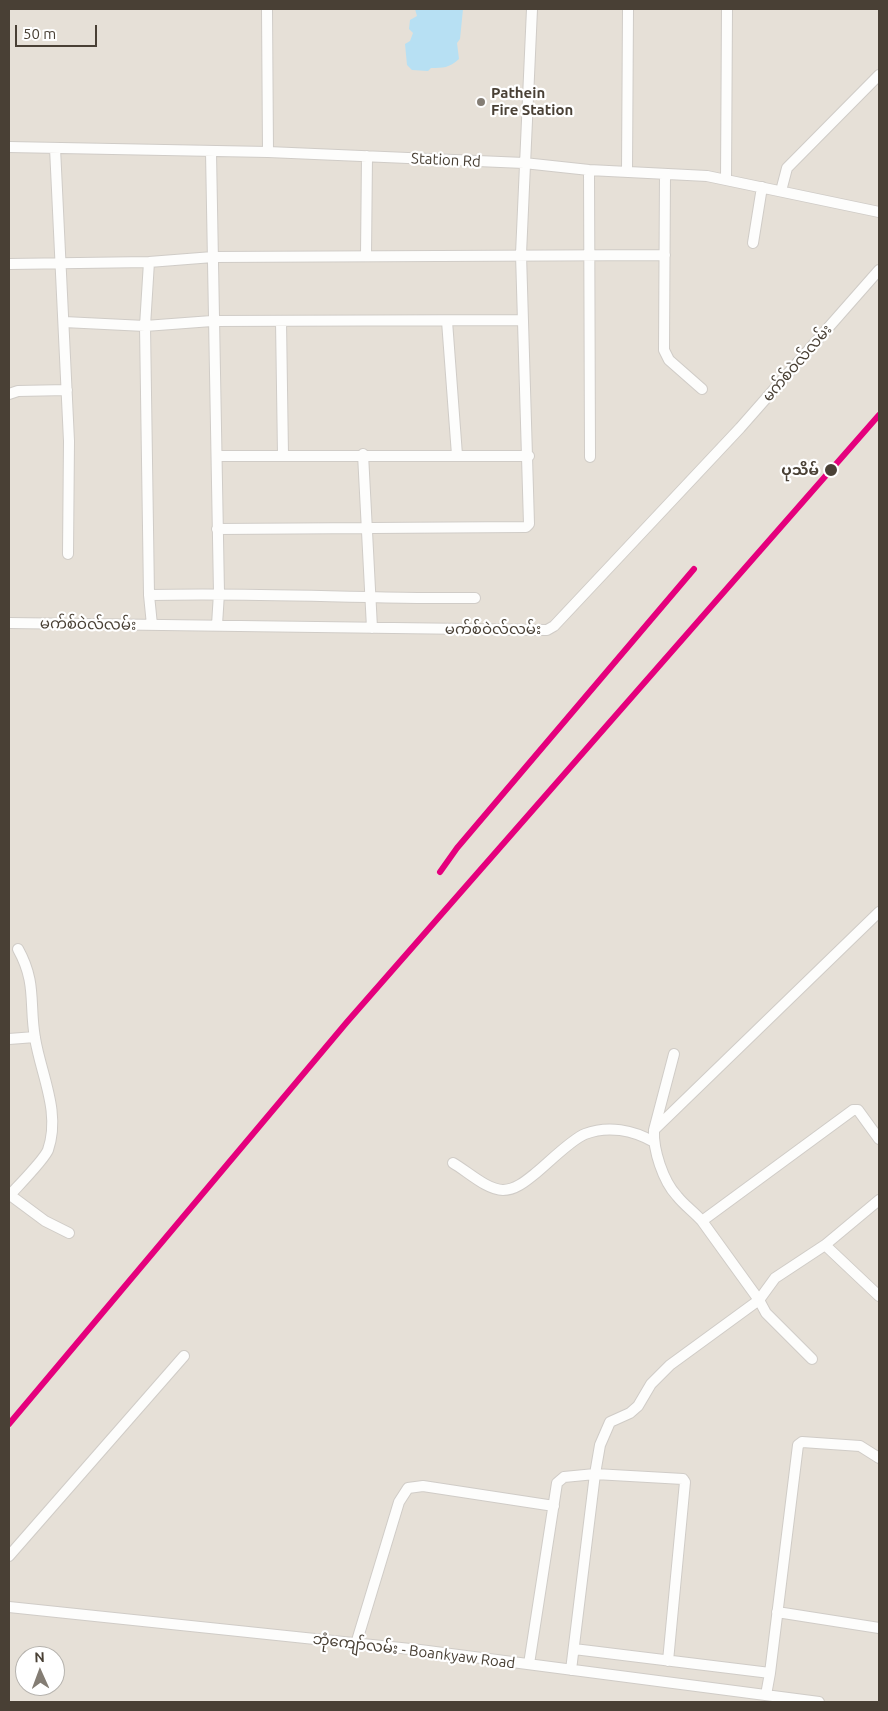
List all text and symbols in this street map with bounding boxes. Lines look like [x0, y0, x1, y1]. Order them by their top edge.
scale bar [18, 15, 100, 47]
text: 50 m [23, 25, 56, 42]
place label: Pathein Fire Station [491, 84, 573, 119]
marker: Pathein Fire Station [475, 96, 487, 108]
street label: Station Rd [411, 149, 481, 171]
street label: မက်စ်ဝဲလ်လမ်း [759, 321, 835, 405]
place label: ပုသိမ် [781, 461, 819, 479]
marker: ပုသိမ် [823, 462, 839, 478]
street label: မက်စ်ဝဲလ်လမ်း [40, 614, 136, 634]
street label: မက်စ်ဝဲလ်လမ်း [445, 620, 541, 638]
street label: ဘုံကျော်လမ်း - Boankyaw Road [312, 1630, 516, 1672]
north arrow [15, 1646, 65, 1696]
text: N [34, 1649, 45, 1665]

